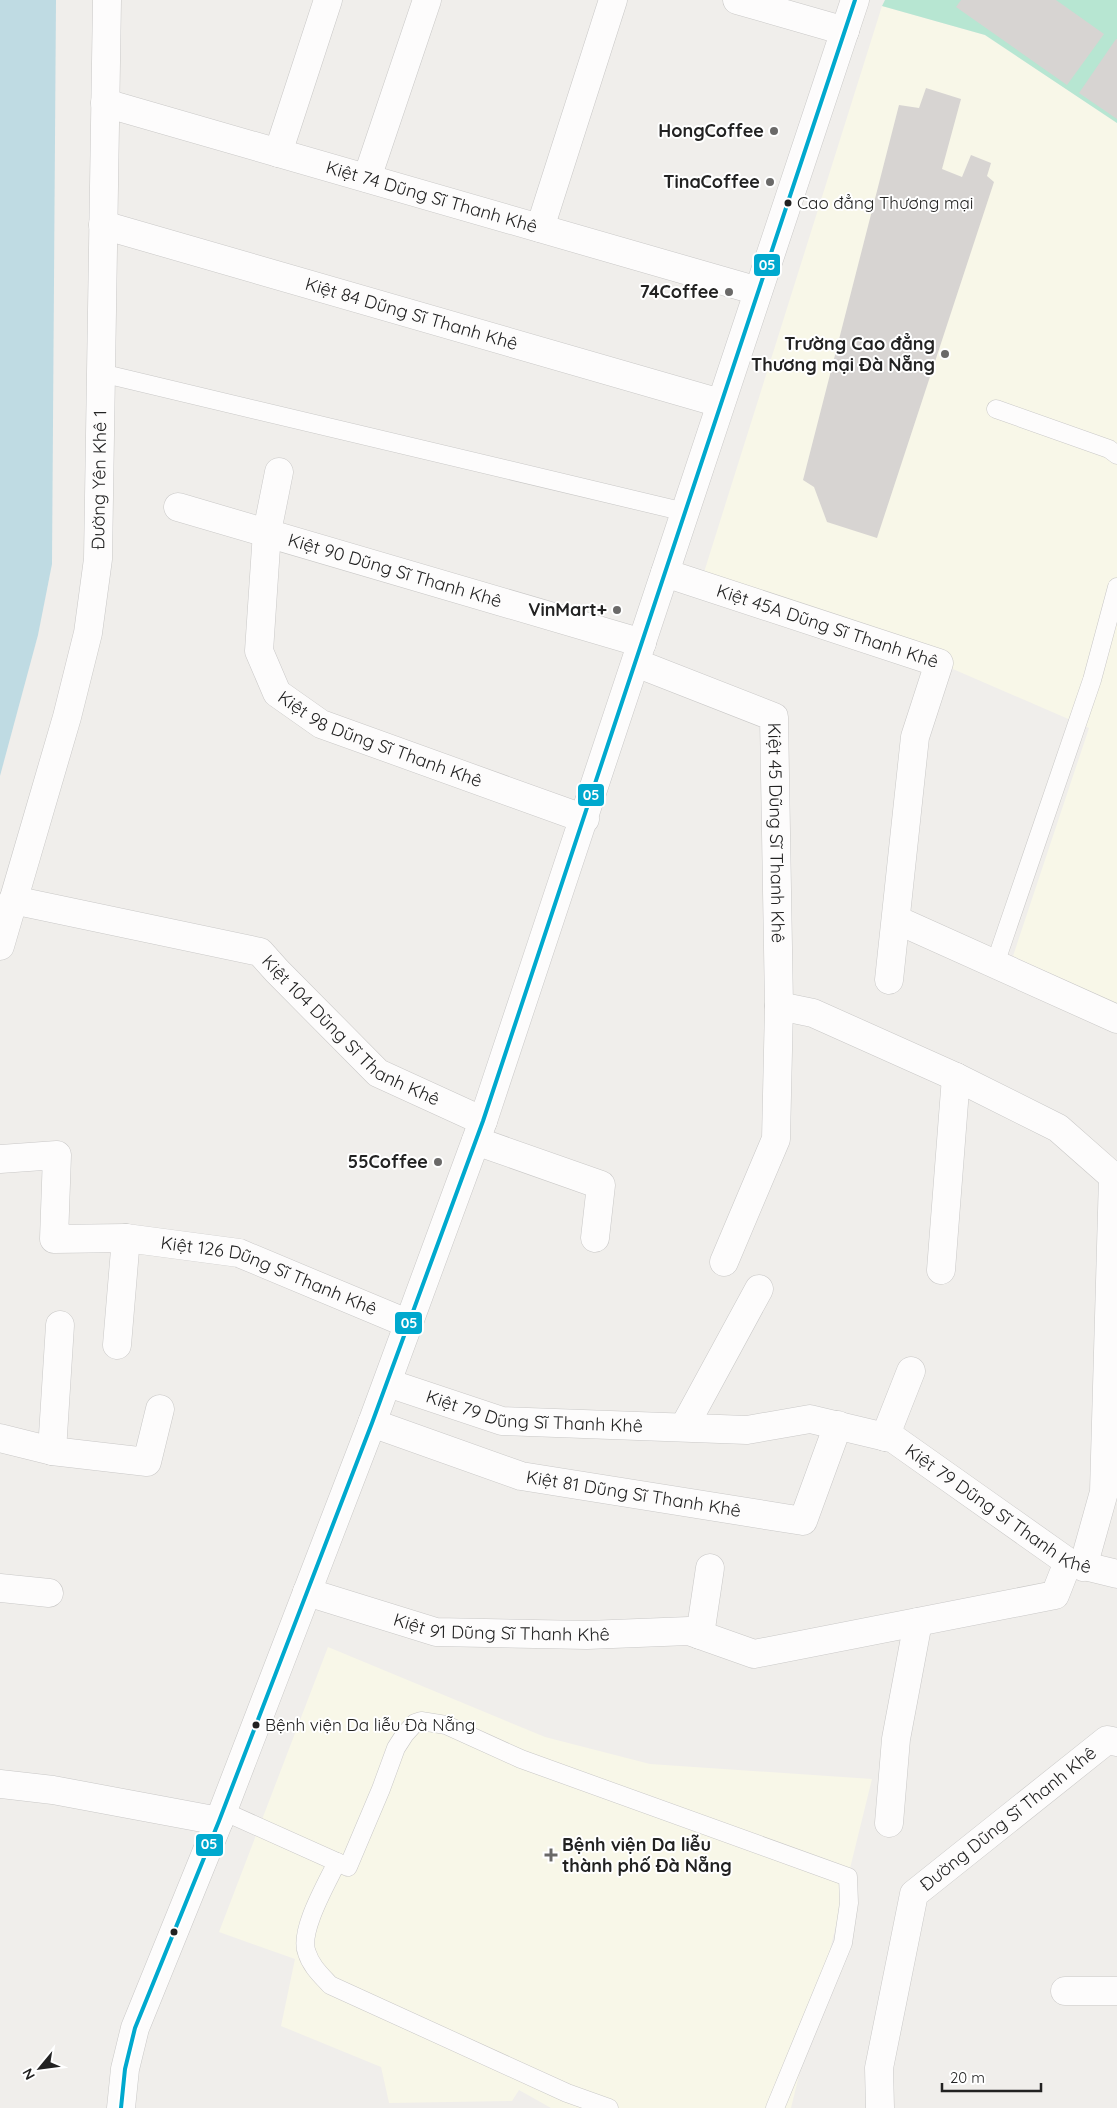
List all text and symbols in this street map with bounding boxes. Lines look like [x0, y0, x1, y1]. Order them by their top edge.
place label: HongCoffee [658, 119, 764, 142]
marker: HongCoffee [768, 125, 780, 137]
street label: Kiệt 74 Dũng Sĩ Thanh Khê [323, 155, 540, 238]
place label: TinaCoffee [663, 170, 760, 193]
marker: TinaCoffee [764, 176, 776, 188]
place label: Cao đẳng Thương mại [797, 192, 973, 213]
marker: Cao đẳng Thương mại [783, 198, 793, 208]
line badge: 05 [753, 253, 781, 277]
text: 05 [759, 256, 775, 274]
street label: Kiệt 84 Dũng Sĩ Thanh Khê [303, 272, 521, 355]
place label: 74Coffee [640, 280, 719, 303]
marker: 74Coffee [723, 286, 735, 298]
place label: Trường Cao đẳng Thương mại Đà Nẵng [751, 332, 935, 376]
marker: Trường Cao đẳng Thương mại Đà Nẵng [939, 348, 951, 360]
street label: Đường Yên Khê 1 [86, 410, 111, 550]
street label: Kiệt 90 Dũng Sĩ Thanh Khê [285, 528, 505, 612]
street label: Kiệt 45A Dũng Sĩ Thanh Khê [714, 579, 941, 673]
place label: VinMart+ [528, 598, 608, 621]
marker: VinMart+ [611, 604, 623, 616]
street label: Kiệt 98 Dũng Sĩ Thanh Khê [274, 685, 485, 792]
street label: Kiệt 45 Dũng Sĩ Thanh Khê [763, 722, 790, 943]
line badge: 05 [577, 783, 605, 807]
text: 05 [583, 786, 599, 804]
street label: Kiệt 104 Dũng Sĩ Thanh Khê [257, 950, 443, 1111]
place label: 55Coffee [348, 1150, 428, 1173]
marker: 55Coffee [432, 1156, 444, 1168]
street label: Kiệt 126 Dũng Sĩ Thanh Khê [159, 1231, 381, 1320]
line badge: 05 [394, 1311, 423, 1335]
text: 05 [401, 1314, 417, 1332]
street label: Kiệt 79 Dũng Sĩ Thanh Khê [423, 1385, 643, 1437]
street label: Kiệt 79 Dũng Sĩ Thanh Khê [901, 1439, 1094, 1578]
street label: Kiệt 81 Dũng Sĩ Thanh Khê [524, 1465, 743, 1522]
street label: Kiệt 91 Dũng Sĩ Thanh Khê [391, 1608, 610, 1646]
place label: Bệnh viện Da liễu Đà Nẵng [265, 1714, 475, 1735]
marker: Bệnh viện Da liễu Đà Nẵng [251, 1720, 261, 1730]
street label: Đường Dũng Sĩ Thanh Khê [915, 1741, 1101, 1896]
line badge: 05 [195, 1833, 224, 1857]
place label: Bệnh viện Da liễu thành phố Đà Nẵng [562, 1833, 732, 1877]
text: 05 [201, 1835, 217, 1853]
marker: Bệnh viện Da liễu thành phố Đà Nẵng [544, 1848, 558, 1862]
unlabelled marker [169, 1927, 179, 1937]
north arrow [15, 2043, 65, 2093]
scale bar [942, 2060, 1041, 2092]
text: N [18, 2065, 39, 2083]
text: 20 m [950, 2068, 985, 2087]

